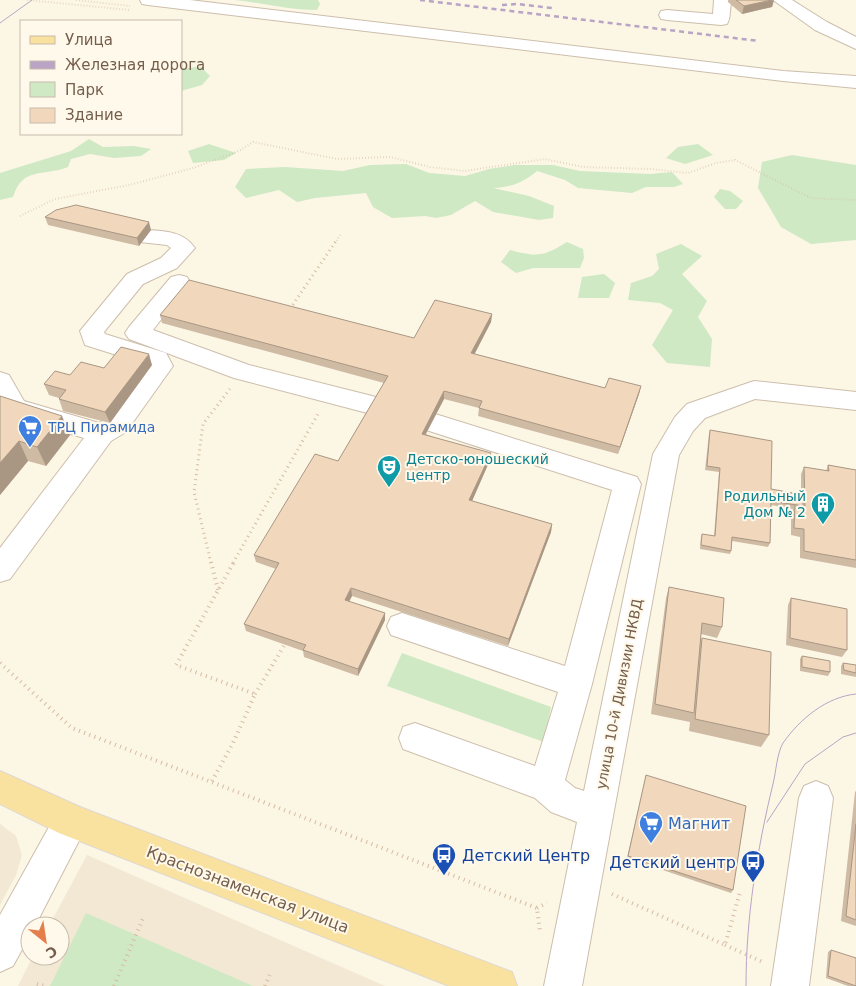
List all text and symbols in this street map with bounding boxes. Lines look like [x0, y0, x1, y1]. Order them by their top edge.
legend [20, 20, 182, 135]
text: Улица [65, 31, 113, 49]
text: Железная дорога [65, 56, 205, 74]
text: Парк [65, 81, 104, 99]
text: Здание [65, 106, 123, 124]
supermarket icon: ТРЦ Пирамида [17, 414, 43, 448]
place label: ТРЦ Пирамида [47, 419, 155, 435]
place label: Детско-юношеский центр [406, 451, 549, 483]
theatre icon: Детско-юношеский центр [376, 454, 402, 488]
place label: Родильный Дом № 2 [724, 488, 806, 520]
building icon: Родильный Дом № 2 [810, 491, 836, 525]
street label: улица 10-й Дивизии НКВД [593, 597, 645, 791]
supermarket icon: Магнит [638, 810, 664, 844]
place label: Магнит [668, 814, 730, 833]
street label: Краснознаменская улица [144, 842, 352, 937]
bus stop icon: Детский Центр [431, 842, 457, 876]
place label: Детский Центр [462, 846, 590, 865]
bus stop icon: Детский центр [740, 849, 766, 883]
place label: Детский центр [609, 853, 736, 872]
north arrow [20, 916, 70, 966]
text: С [43, 943, 60, 962]

